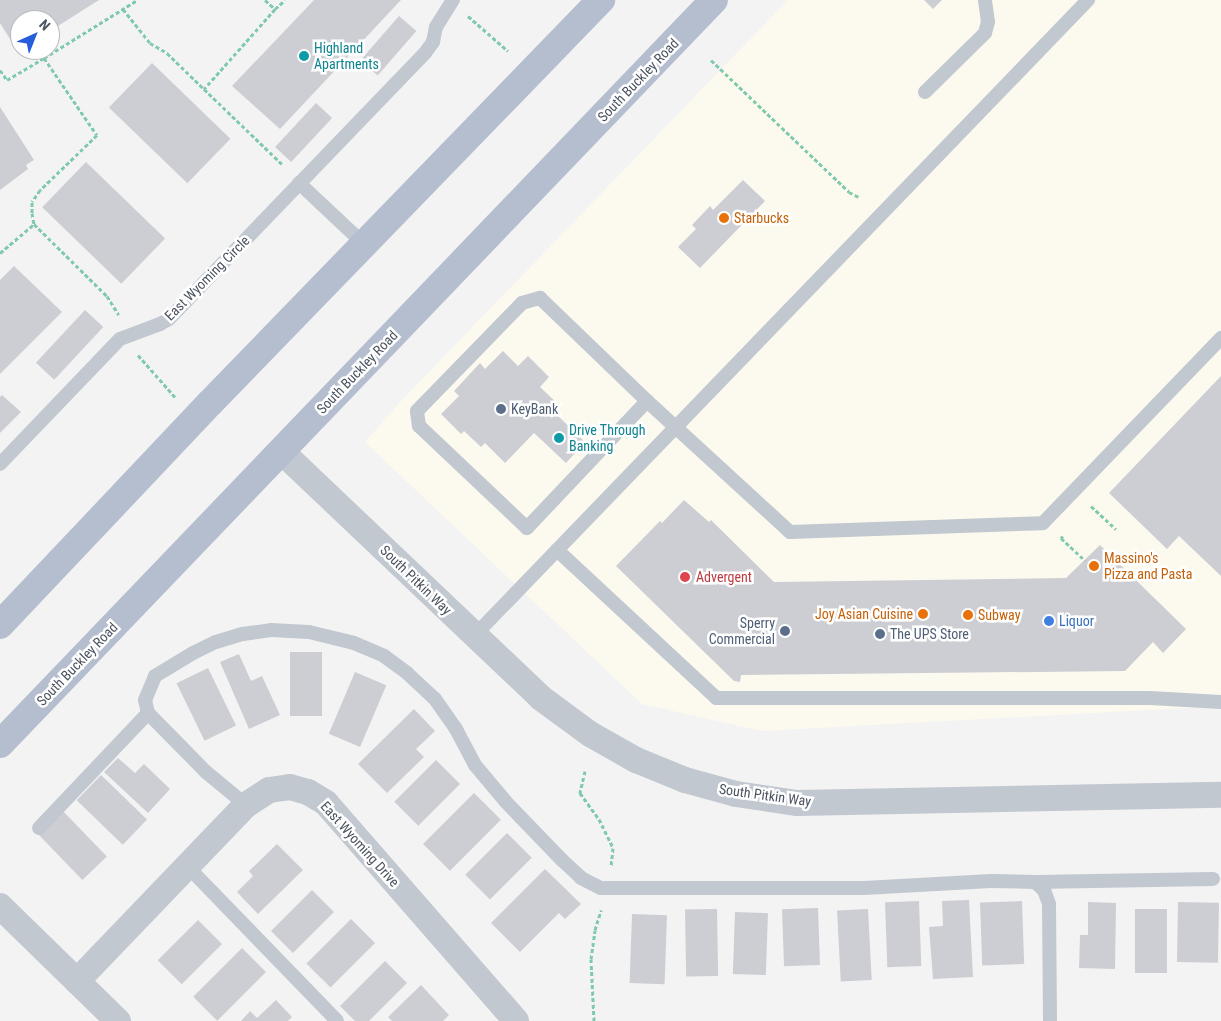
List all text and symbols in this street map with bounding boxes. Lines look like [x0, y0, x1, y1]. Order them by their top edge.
north arrow [10, 10, 60, 60]
text: N [36, 16, 53, 34]
street label: South Buckley Road [594, 35, 682, 125]
place label: Highland Apartments [314, 40, 379, 72]
marker: Highland Apartments [298, 50, 310, 62]
place label: Starbucks [734, 210, 789, 226]
marker: Starbucks [718, 212, 730, 224]
street label: East Wyoming Circle [161, 232, 253, 324]
street label: South Buckley Road [313, 327, 401, 417]
place label: KeyBank [511, 401, 558, 417]
marker: KeyBank [495, 403, 507, 415]
place label: Drive Through Banking [569, 422, 646, 454]
marker: Drive Through Banking [553, 432, 565, 444]
street label: South Pitkin Way [377, 542, 455, 618]
place label: Massino's Pizza and Pasta [1104, 550, 1192, 582]
marker: Massino's Pizza and Pasta [1088, 560, 1100, 572]
place label: Advergent [696, 569, 752, 585]
marker: Advergent [678, 570, 692, 584]
place label: Joy Asian Cuisine [815, 606, 913, 622]
place label: Subway [978, 607, 1020, 623]
marker: Joy Asian Cuisine [917, 608, 929, 620]
marker: Subway [962, 609, 974, 621]
place label: Liquor [1059, 613, 1094, 629]
place label: Sperry Commercial [709, 615, 775, 648]
marker: Liquor [1043, 615, 1055, 627]
street label: South Buckley Road [33, 619, 121, 709]
marker: Sperry Commercial [779, 625, 791, 637]
place label: The UPS Store [890, 626, 969, 642]
marker: The UPS Store [874, 628, 886, 640]
street label: South Pitkin Way [718, 780, 812, 810]
street label: East Wyoming Drive [317, 798, 403, 890]

